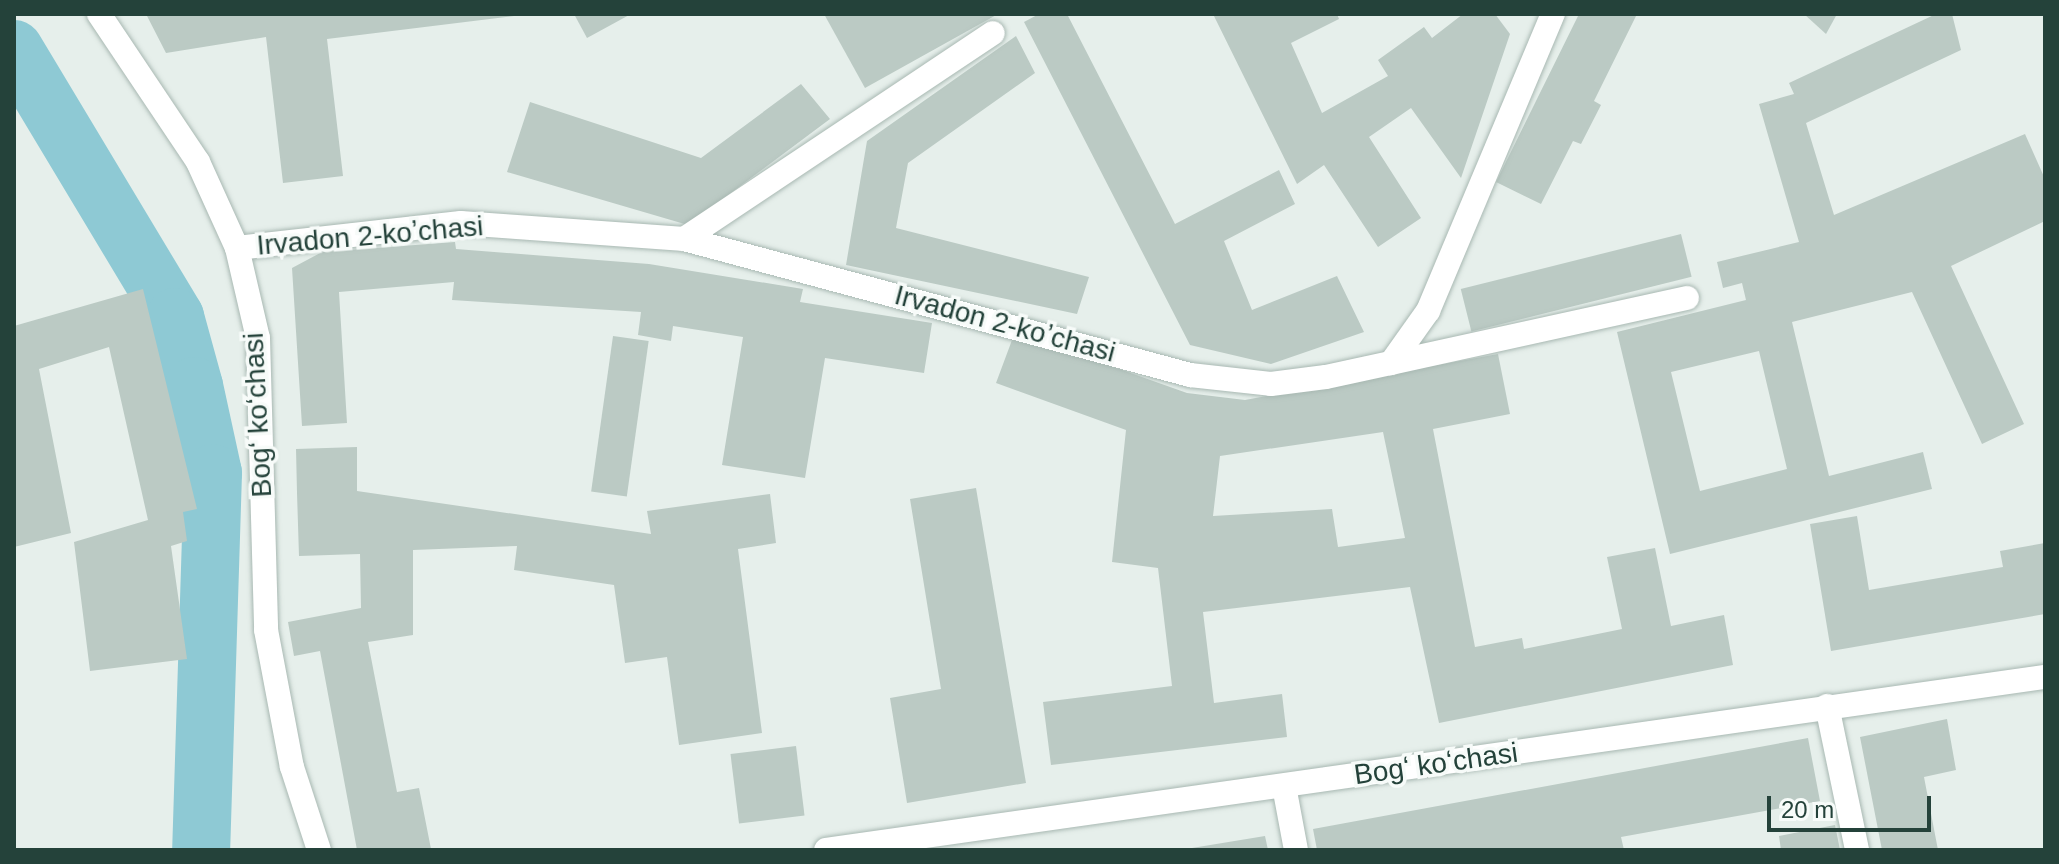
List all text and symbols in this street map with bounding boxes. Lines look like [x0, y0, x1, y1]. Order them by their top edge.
street label: Irvadon 2-koʼchasi [255, 209, 485, 263]
street label: Irvadon 2-koʼchasi [891, 278, 1119, 370]
street label: Bogʻ koʻchasi [237, 332, 279, 498]
street label: Bogʻ koʻchasi [1352, 736, 1520, 792]
scale bar [1771, 780, 1935, 830]
text: 20 m [1781, 796, 1834, 823]

